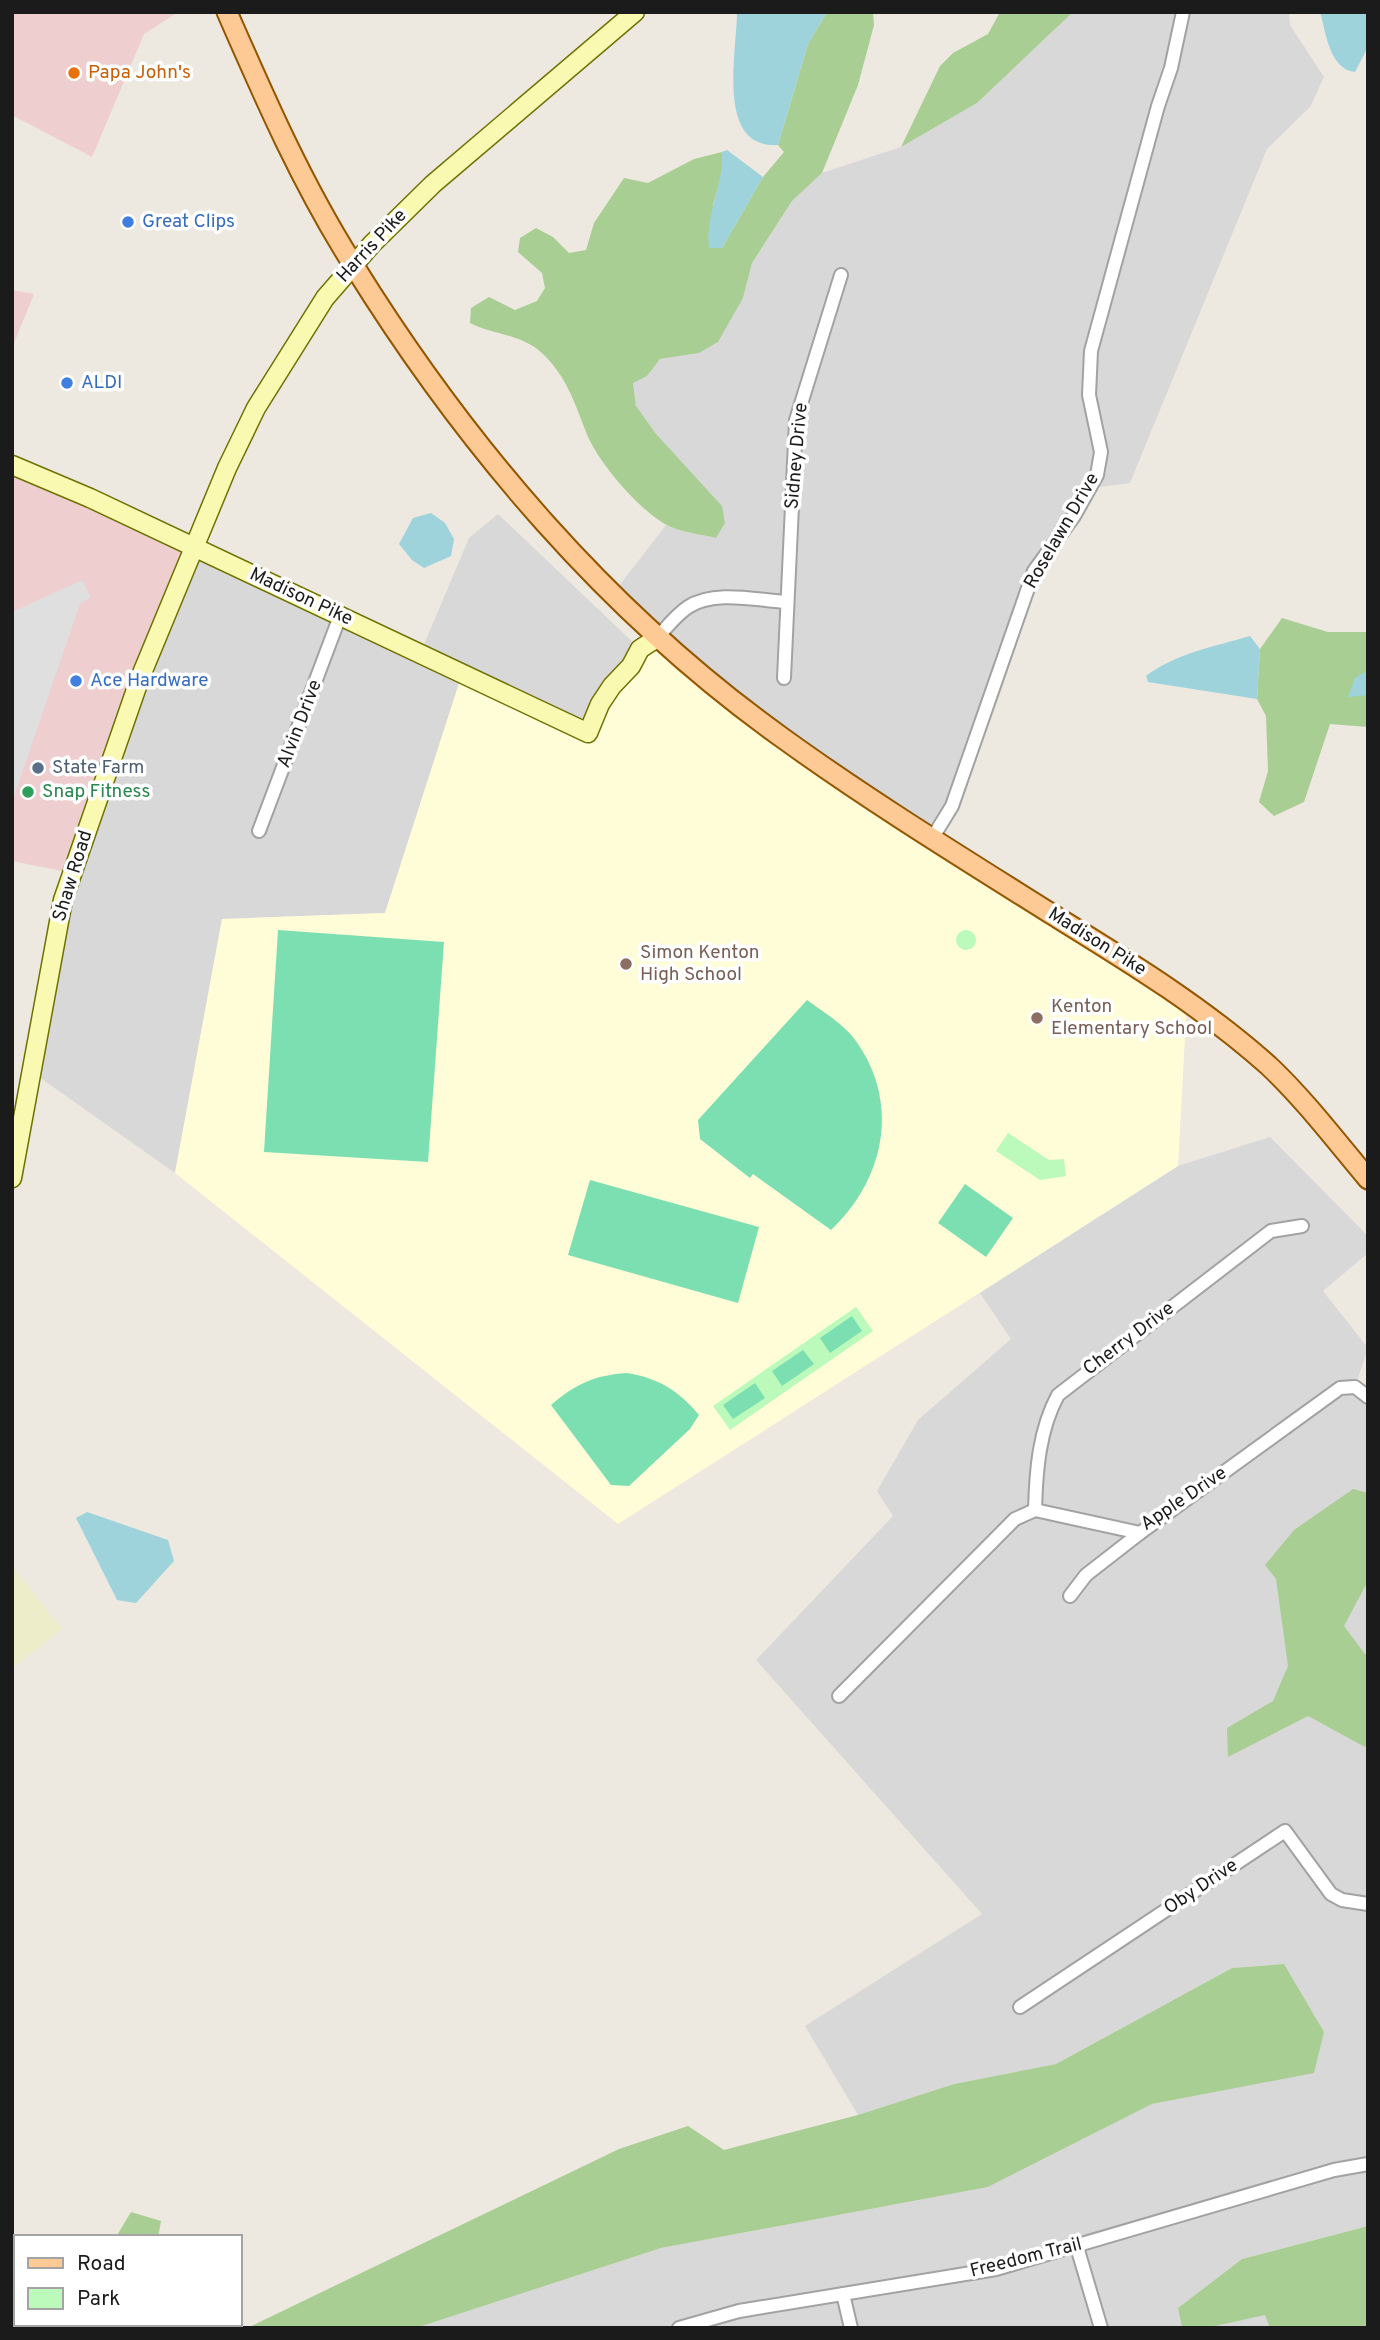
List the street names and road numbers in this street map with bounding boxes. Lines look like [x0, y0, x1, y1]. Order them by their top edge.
street label: Harris Pike [332, 204, 412, 288]
street label: Sidney Drive [780, 402, 814, 510]
street label: Roselawn Drive [1019, 469, 1105, 593]
street label: Madison Pike [245, 563, 357, 631]
street label: Alvin Drive [272, 676, 328, 772]
street label: Shaw Road [48, 828, 98, 924]
street label: Madison Pike [1043, 902, 1151, 982]
street label: Cherry Drive [1079, 1297, 1179, 1381]
street label: Apple Drive [1136, 1461, 1232, 1537]
street label: Oby Drive [1159, 1854, 1243, 1920]
street label: Freedom Trail [968, 2233, 1084, 2283]

